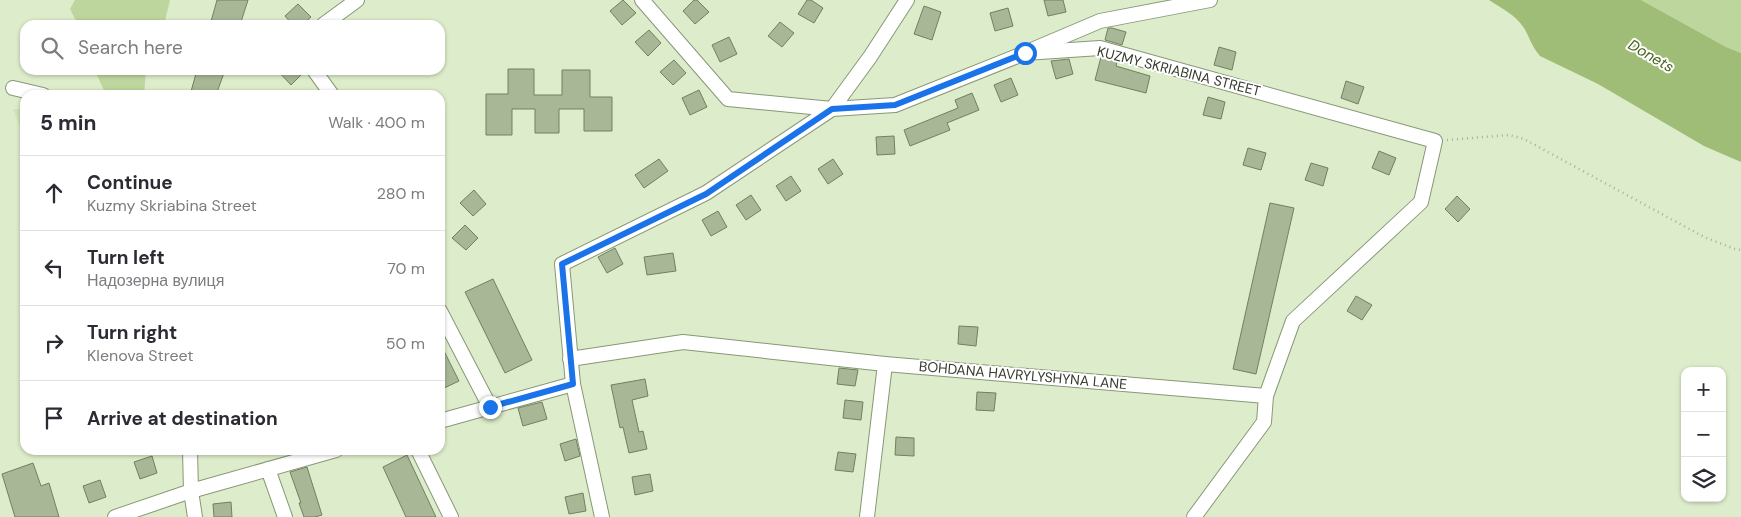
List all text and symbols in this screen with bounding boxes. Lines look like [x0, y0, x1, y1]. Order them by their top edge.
search box [20, 20, 445, 75]
icon: search [38, 34, 66, 62]
text: Search here [78, 35, 183, 60]
water label: Donets [1624, 35, 1678, 77]
route start [1014, 42, 1037, 65]
street label: KUZMY SKRIABINA STREET [1095, 42, 1263, 100]
text: 5 min [40, 109, 96, 137]
text: Walk · 400 m [328, 112, 425, 133]
text: Continue [87, 170, 173, 195]
icon: ahead [40, 179, 68, 207]
text: 280 m [377, 183, 425, 204]
text: Kuzmy Skriabina Street [87, 195, 257, 216]
text: Turn left [87, 245, 165, 270]
icon: left [40, 254, 68, 282]
text: 70 m [387, 258, 425, 279]
text: Надозерна вулиця [87, 270, 224, 291]
text: Turn right [87, 320, 177, 345]
icon: right [40, 329, 68, 357]
text: 50 m [386, 333, 425, 354]
text: Klenova Street [87, 345, 194, 366]
street label: BOHDANA HAVRYLYSHYNA LANE [918, 357, 1128, 393]
map controls [1681, 367, 1726, 502]
button: + [1681, 367, 1726, 412]
route end [479, 396, 502, 419]
icon: arrive [40, 404, 68, 432]
text: Arrive at destination [87, 406, 278, 431]
button: − [1681, 412, 1726, 457]
button: layers [1681, 457, 1726, 502]

